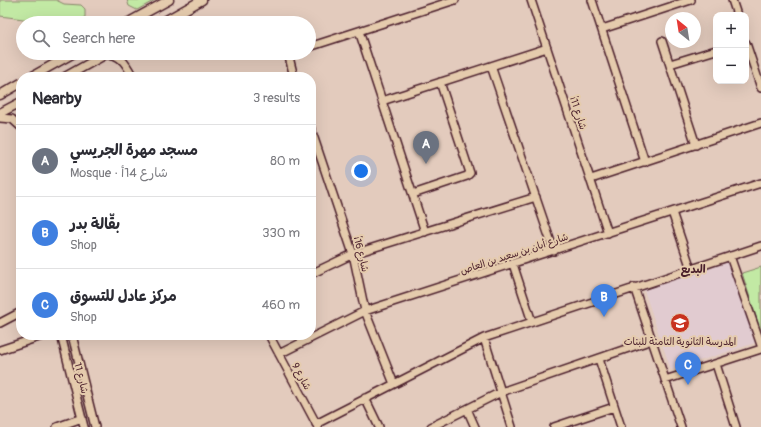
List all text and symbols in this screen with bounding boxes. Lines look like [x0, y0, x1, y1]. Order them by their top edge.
north arrow [665, 12, 701, 48]
map controls [713, 12, 749, 84]
button: + [713, 12, 749, 48]
search box [16, 16, 316, 60]
icon: search [30, 27, 52, 49]
text: Search here [62, 29, 135, 48]
button: − [713, 48, 749, 84]
text: Nearby [32, 88, 81, 109]
text: 3 results [253, 90, 300, 106]
street label: شارع 11أ [566, 95, 589, 132]
pin: A [413, 131, 439, 164]
text: مسجد مهرة الجريسي [70, 141, 198, 160]
text: A [41, 153, 49, 169]
text: 80 m [270, 153, 300, 169]
your location [351, 161, 371, 181]
text: Mosque · شارع 14أ [70, 165, 168, 181]
text: بقّالة بدر [70, 215, 120, 234]
text: B [41, 225, 49, 241]
text: 330 m [262, 225, 300, 241]
street label: شارع أبان بن سعيد بن العاص [459, 231, 570, 278]
street label: شارع 16أ [350, 235, 371, 274]
text: Shop [70, 237, 97, 253]
district label: البديع [680, 263, 706, 277]
pin: B [591, 284, 617, 317]
text: مركز عادل للتسوق [70, 287, 177, 306]
text: C [41, 297, 49, 313]
text: 460 m [262, 297, 300, 313]
text: Shop [70, 309, 97, 325]
school or university icon: المدرسة الثانوية الثامنة للبنات [669, 312, 691, 334]
place label: المدرسة الثانوية الثامنة للبنات [624, 336, 736, 349]
pin: C [675, 352, 701, 385]
street label: شارع 11 [70, 361, 91, 396]
street label: شارع 9 [288, 361, 313, 393]

